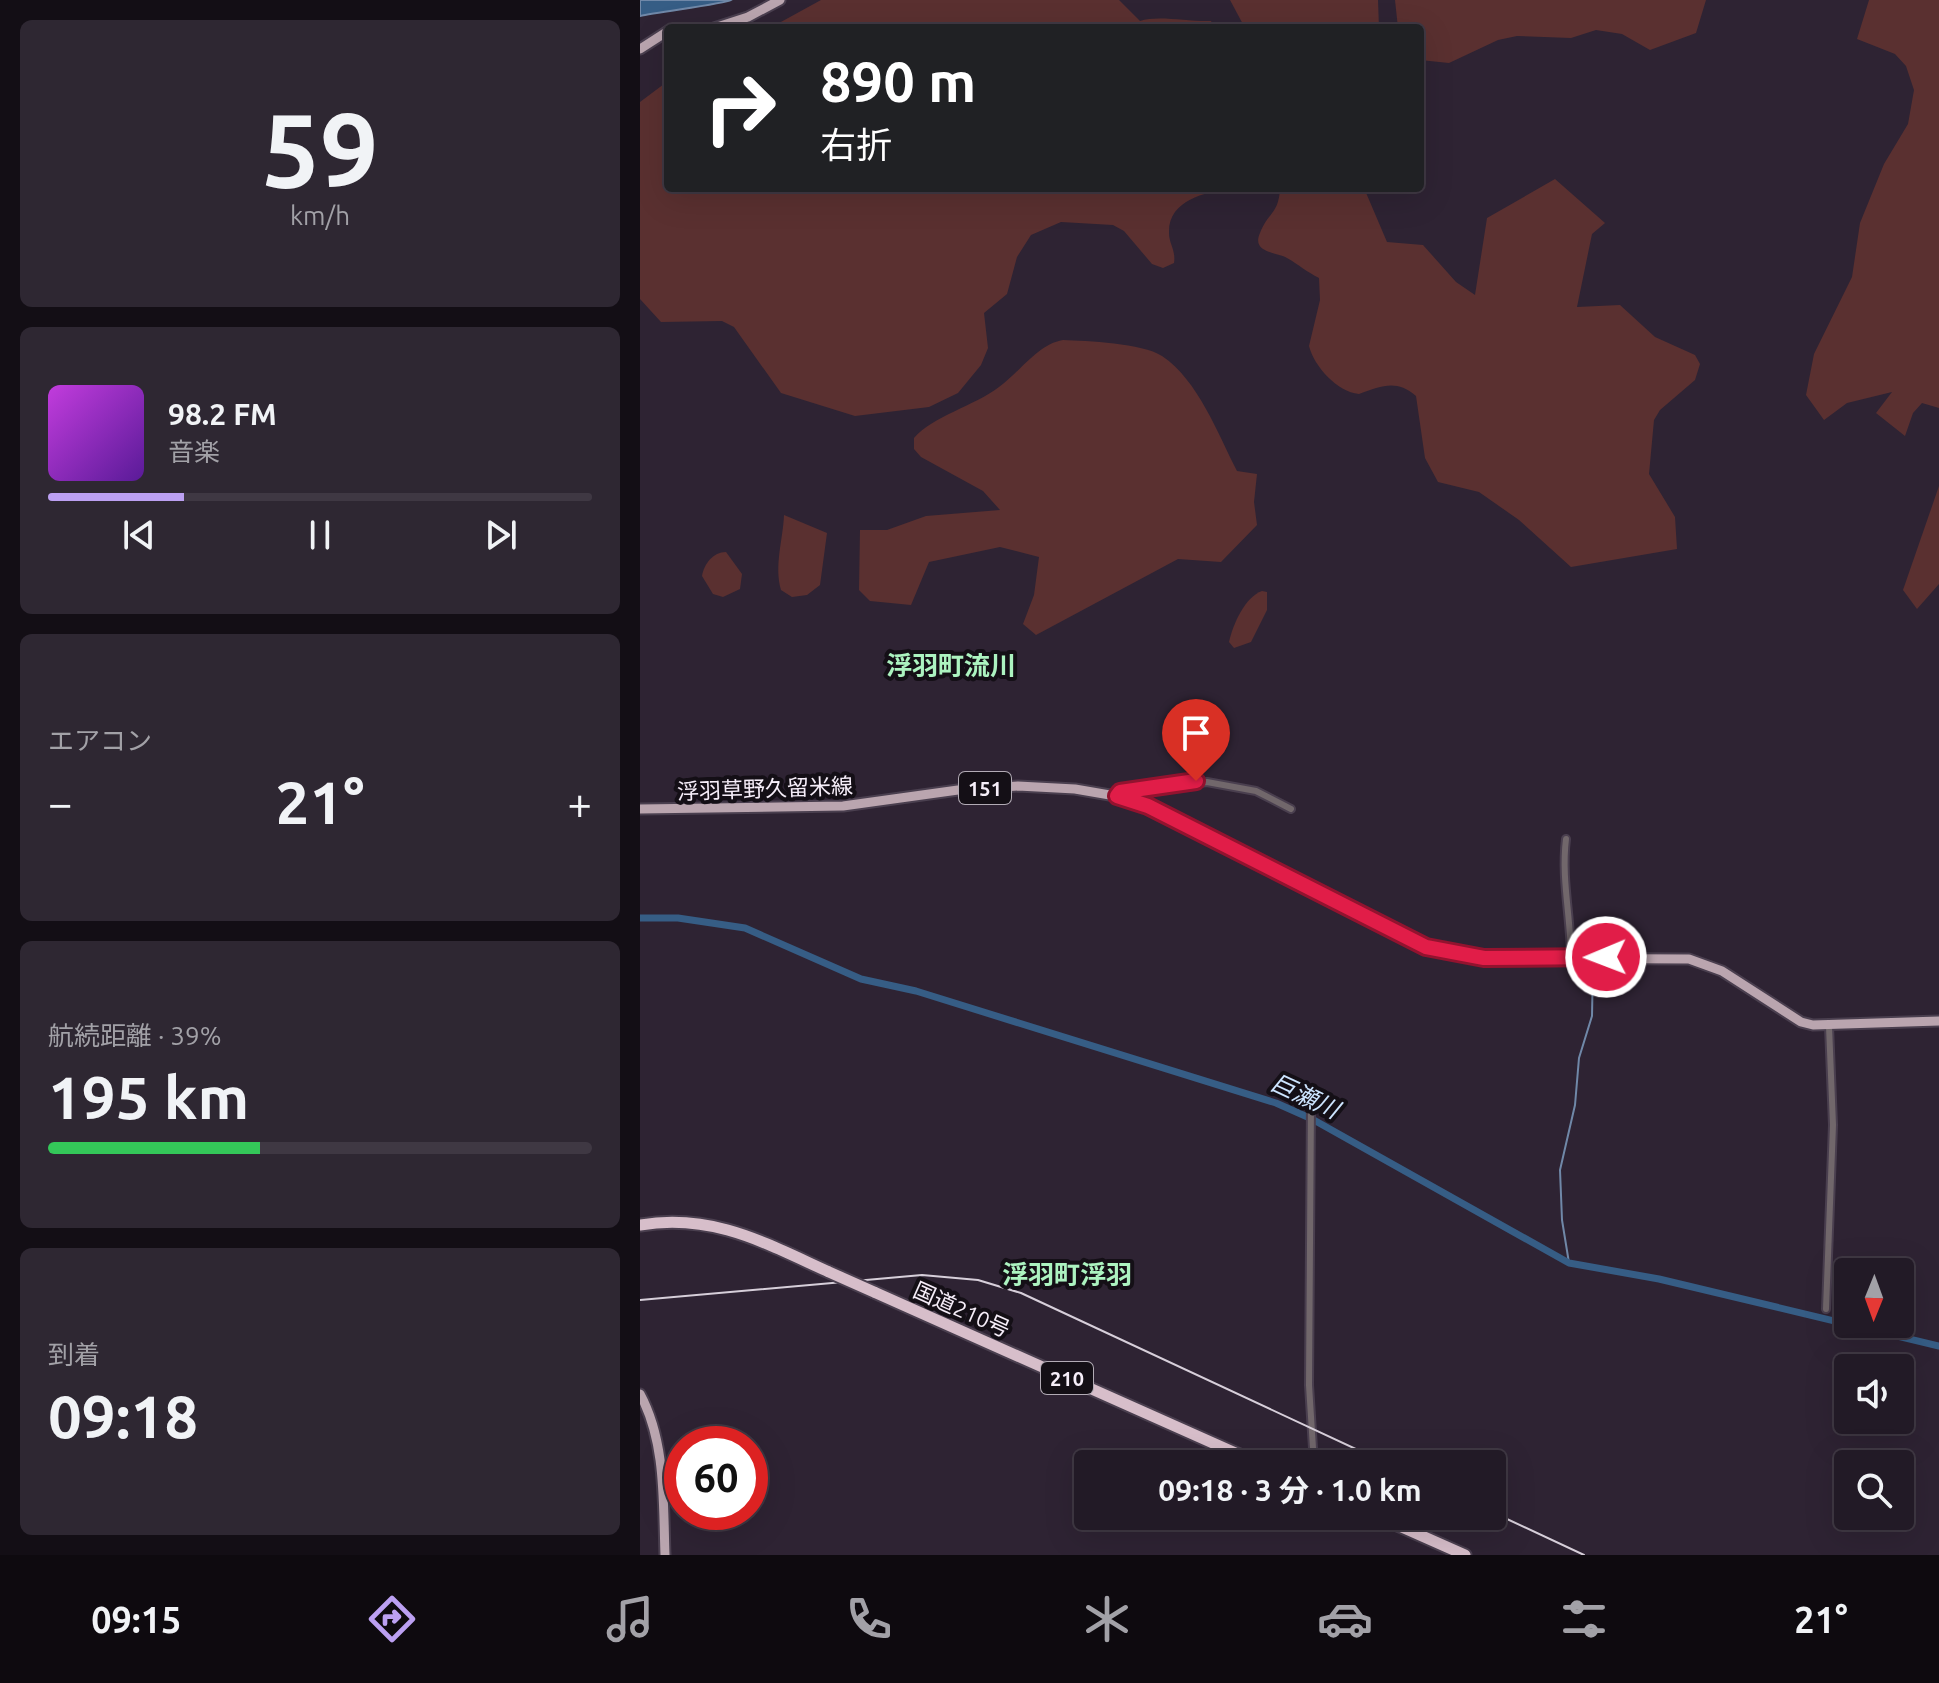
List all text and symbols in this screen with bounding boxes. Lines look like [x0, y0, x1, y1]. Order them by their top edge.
text: 890 m [820, 50, 976, 113]
icon: right [688, 56, 792, 160]
text: 59 [261, 90, 379, 207]
text: 右折 [820, 124, 892, 165]
text: km/h [290, 201, 350, 230]
text: 98.2 FM [168, 397, 277, 431]
text: 音楽 [168, 437, 220, 466]
icon: previous [117, 513, 161, 557]
icon: pause [298, 513, 342, 557]
icon: next [479, 513, 523, 557]
district label: 浮羽町流川 [886, 651, 1016, 680]
pin [1162, 699, 1230, 781]
icon: arrive [1174, 711, 1218, 755]
text: エアコン [48, 726, 152, 755]
text: 21° [276, 768, 364, 835]
street label: 浮羽草野久留米線 [677, 772, 853, 804]
road number: 151 [959, 772, 1011, 804]
text: − [48, 778, 73, 827]
text: + [567, 778, 592, 827]
position arrow [1564, 915, 1648, 999]
text: 航続距離 · 39% [48, 1021, 222, 1050]
text: 195 km [48, 1063, 249, 1130]
water label: 巨瀬川 [1267, 1069, 1346, 1125]
north arrow [1834, 1258, 1914, 1338]
map controls [1834, 1258, 1914, 1530]
district label: 浮羽町浮羽 [1002, 1260, 1132, 1289]
street label: 国道210号 [910, 1277, 1014, 1341]
text: 到着 [48, 1340, 100, 1369]
button: sound [1834, 1354, 1914, 1434]
road number: 210 [1041, 1362, 1093, 1394]
text: 09:18 [48, 1382, 198, 1449]
speed limit sign: 60 [664, 1426, 768, 1530]
button: search [1834, 1450, 1914, 1530]
text: 09:18 · 3 分 · 1.0 km [1158, 1473, 1422, 1507]
icon: directions [364, 1591, 420, 1647]
icon: music [602, 1591, 658, 1647]
icon: phone [841, 1591, 897, 1647]
icon: climate [1079, 1591, 1135, 1647]
icon: car [1317, 1591, 1373, 1647]
icon: filters [1556, 1591, 1612, 1647]
text: 09:15 [91, 1599, 181, 1640]
text: 21° [1794, 1599, 1848, 1640]

